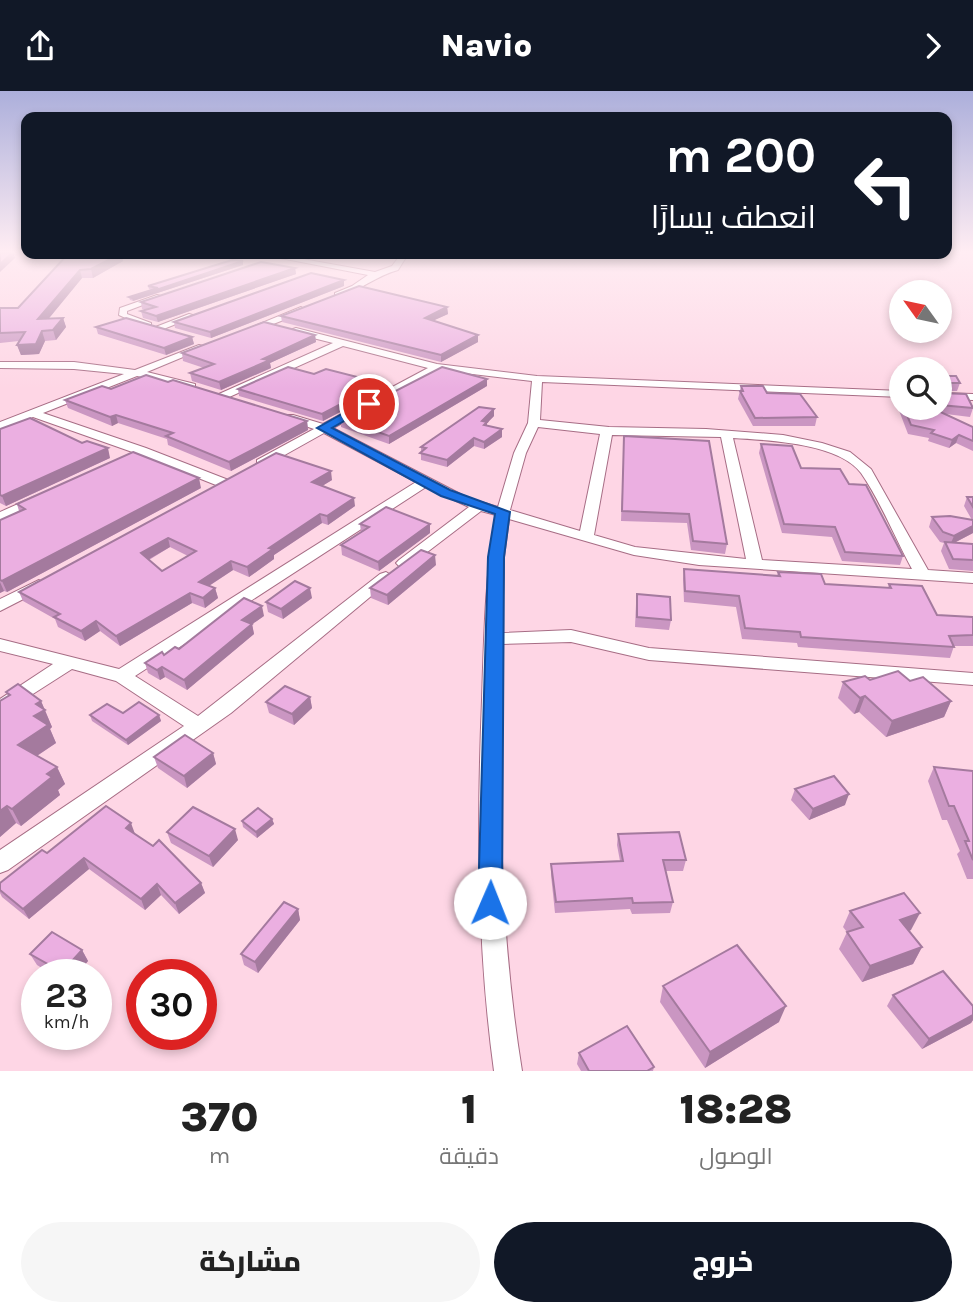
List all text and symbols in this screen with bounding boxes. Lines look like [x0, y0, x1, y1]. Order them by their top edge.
icon: share [21, 27, 59, 65]
text: Navio [441, 27, 532, 64]
icon: forward [914, 27, 952, 65]
text: 200 m [665, 127, 816, 184]
icon: left [840, 140, 931, 231]
text: انعطف يسارًا [651, 199, 816, 236]
north arrow [889, 280, 952, 343]
map controls [889, 280, 952, 420]
button: search [889, 357, 952, 420]
pin [339, 374, 399, 434]
icon: arrive [350, 385, 388, 423]
position arrow [453, 866, 527, 940]
speed limit sign: 30 [126, 959, 217, 1050]
text: 23 [45, 975, 88, 1016]
text: km/h [44, 1011, 89, 1033]
text: 1 [461, 1084, 477, 1134]
text: 18:28 [680, 1084, 792, 1134]
text: 370 [181, 1092, 259, 1142]
text: m [209, 1142, 230, 1169]
text: دقيقة [439, 1143, 499, 1170]
text: الوصول [699, 1143, 773, 1170]
button: مشاركة [21, 1222, 480, 1302]
button: خروج [494, 1222, 952, 1302]

